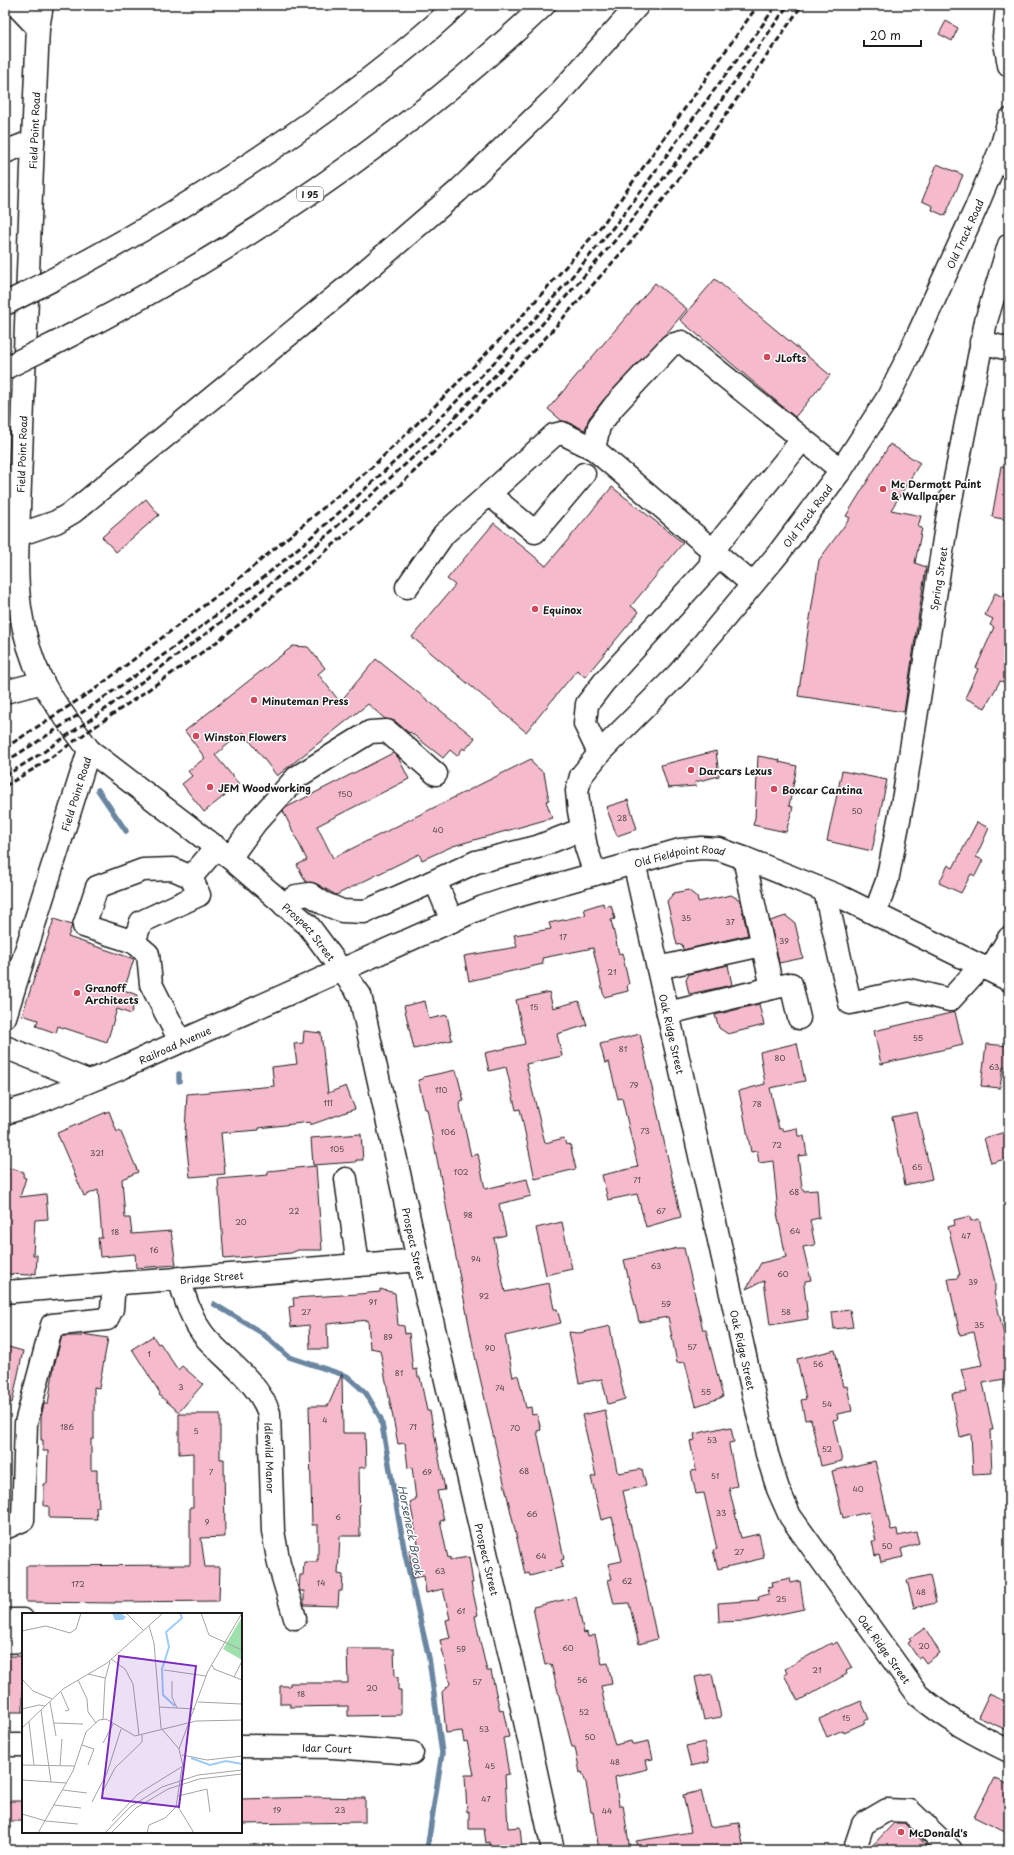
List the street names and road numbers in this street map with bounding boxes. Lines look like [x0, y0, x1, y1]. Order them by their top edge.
street label: Field Point Road [24, 91, 43, 169]
road number: I 95 [297, 187, 323, 201]
street label: Old Track Road [942, 197, 986, 271]
street label: Field Point Road [12, 415, 30, 493]
street label: Old Track Road [778, 481, 835, 550]
street label: Spring Street [925, 545, 950, 611]
street label: Field Point Road [56, 754, 94, 833]
street label: Old Fieldpoint Road [632, 840, 728, 870]
street label: Prospect Street [279, 899, 339, 964]
street label: Oak Ridge Street [656, 992, 689, 1075]
street label: Railroad Avenue [136, 1021, 213, 1067]
street label: Prospect Street [399, 1206, 430, 1281]
street label: Bridge Street [179, 1267, 244, 1286]
street label: Oak Ridge Street [727, 1308, 760, 1391]
street label: Idlewild Manor [262, 1422, 279, 1494]
street label: Prospect Street [472, 1521, 503, 1597]
street label: Oak Ridge Street [855, 1611, 915, 1686]
street label: Idar Court [302, 1739, 352, 1756]

